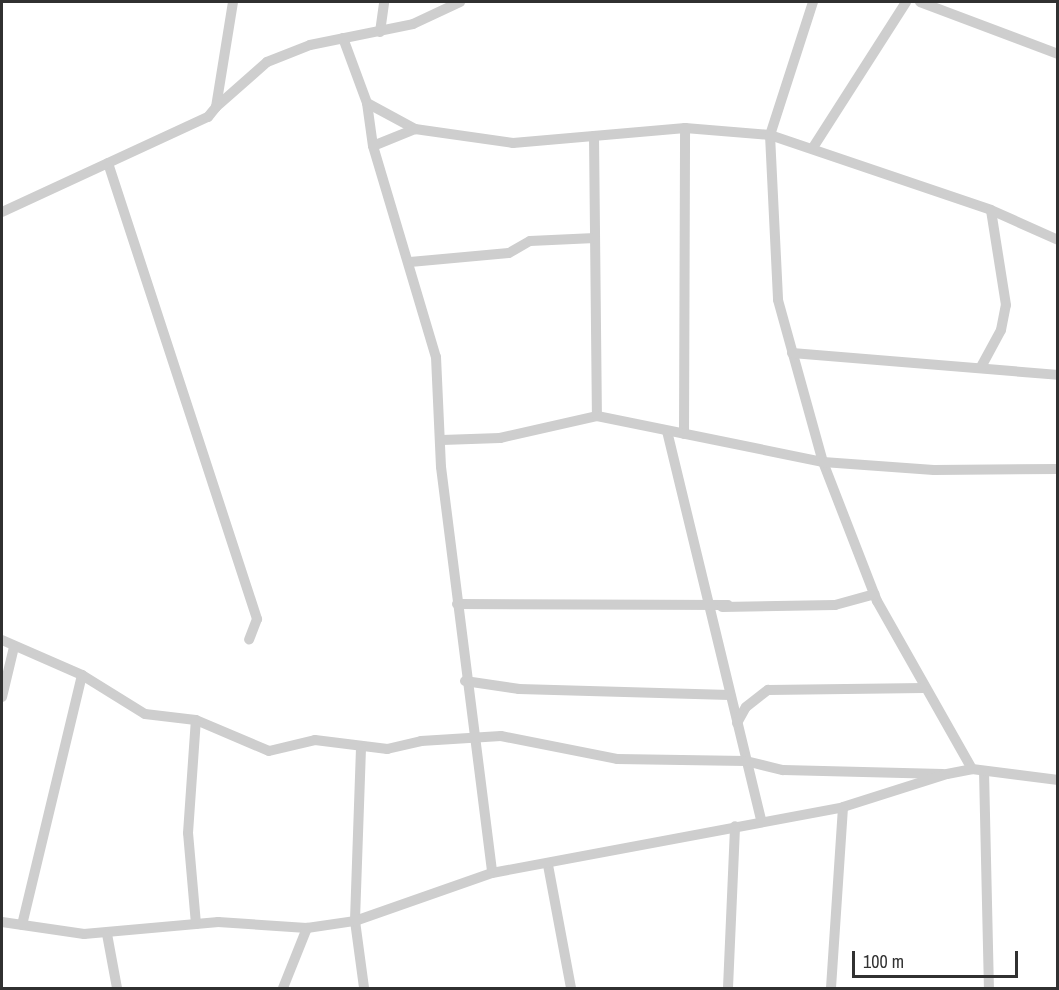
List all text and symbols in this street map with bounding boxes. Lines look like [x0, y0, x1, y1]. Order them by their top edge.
scale bar [855, 939, 1022, 977]
text: 100 m [863, 949, 904, 974]

